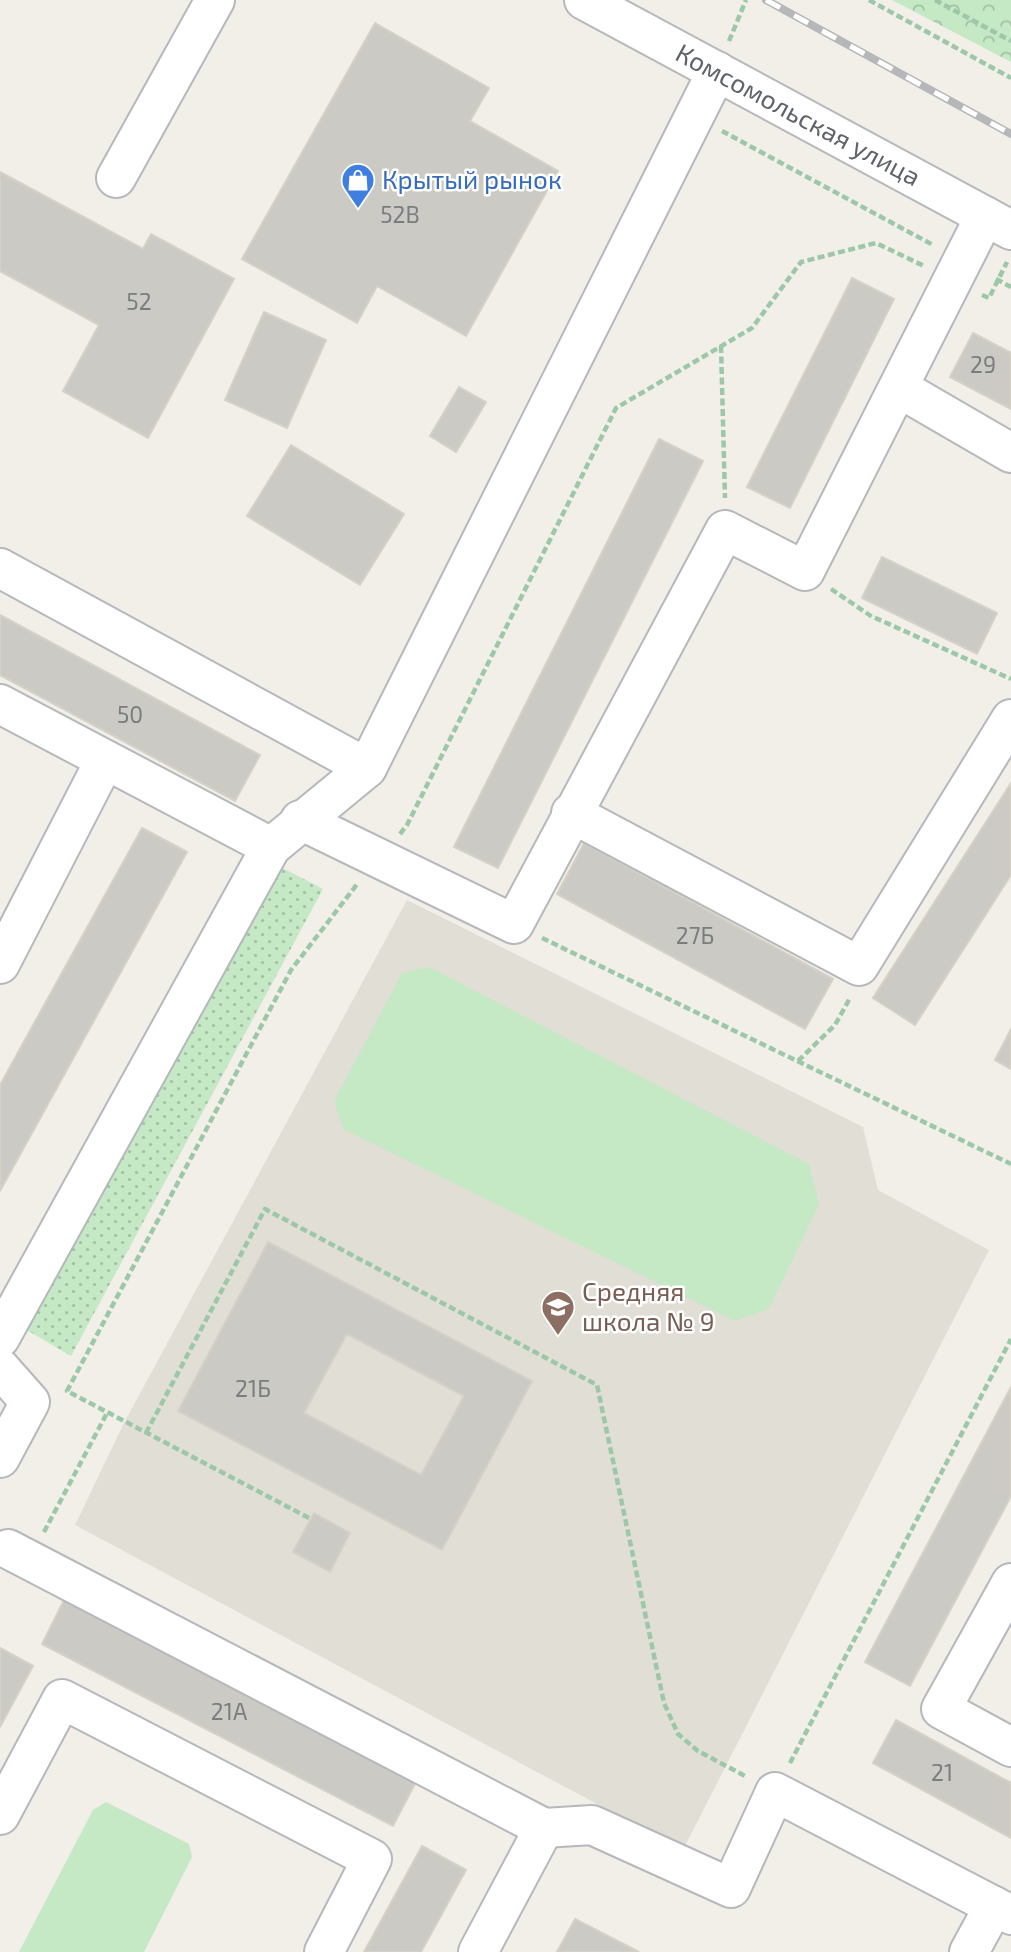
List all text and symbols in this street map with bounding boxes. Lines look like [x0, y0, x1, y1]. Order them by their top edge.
street label: Комсомольская улица [671, 36, 926, 192]
shop icon: Крытый рынок [339, 161, 377, 210]
place label: Крытый рынок [382, 163, 562, 194]
house number: 52В [380, 200, 420, 228]
house number: 52 [126, 287, 152, 315]
house number: 29 [970, 350, 996, 378]
house number: 50 [117, 700, 143, 728]
house number: 27Б [676, 921, 714, 949]
place label: Средняя школа № 9 [582, 1275, 715, 1336]
school or university icon: Средняя школа № 9 [539, 1288, 577, 1337]
house number: 21Б [235, 1374, 271, 1402]
house number: 21А [211, 1697, 248, 1725]
house number: 21 [931, 1758, 953, 1786]

